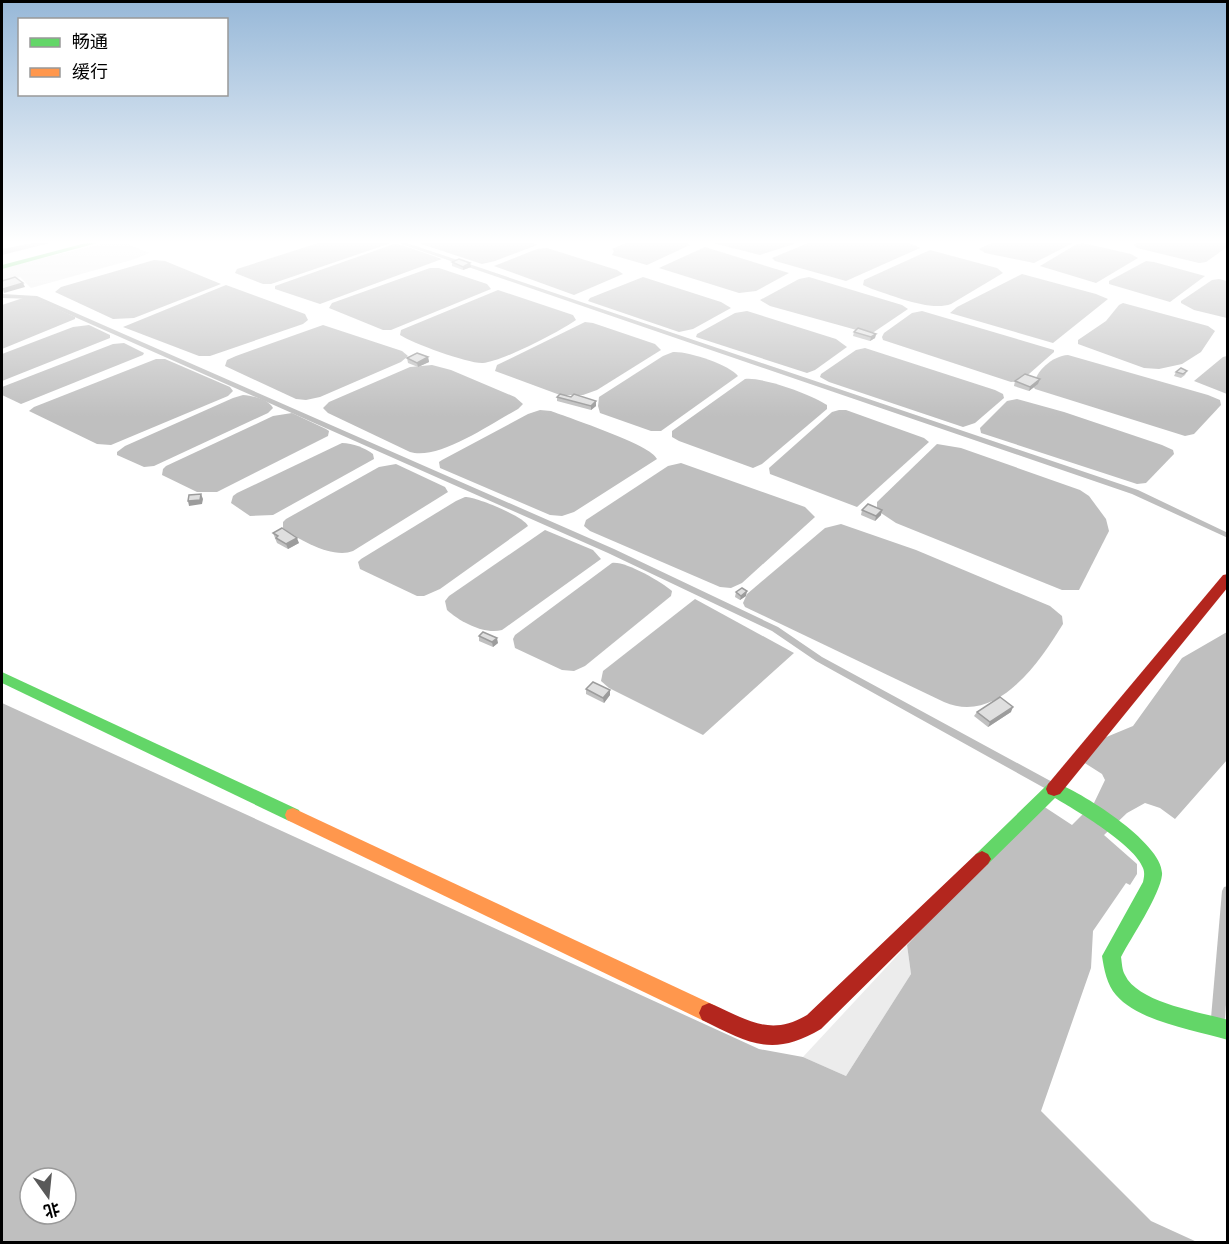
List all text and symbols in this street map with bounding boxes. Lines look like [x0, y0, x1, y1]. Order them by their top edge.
legend [18, 18, 228, 96]
text: 畅通 [72, 29, 108, 53]
text: 缓行 [72, 59, 108, 83]
north arrow [18, 1166, 78, 1226]
text: 北 [41, 1198, 62, 1223]

